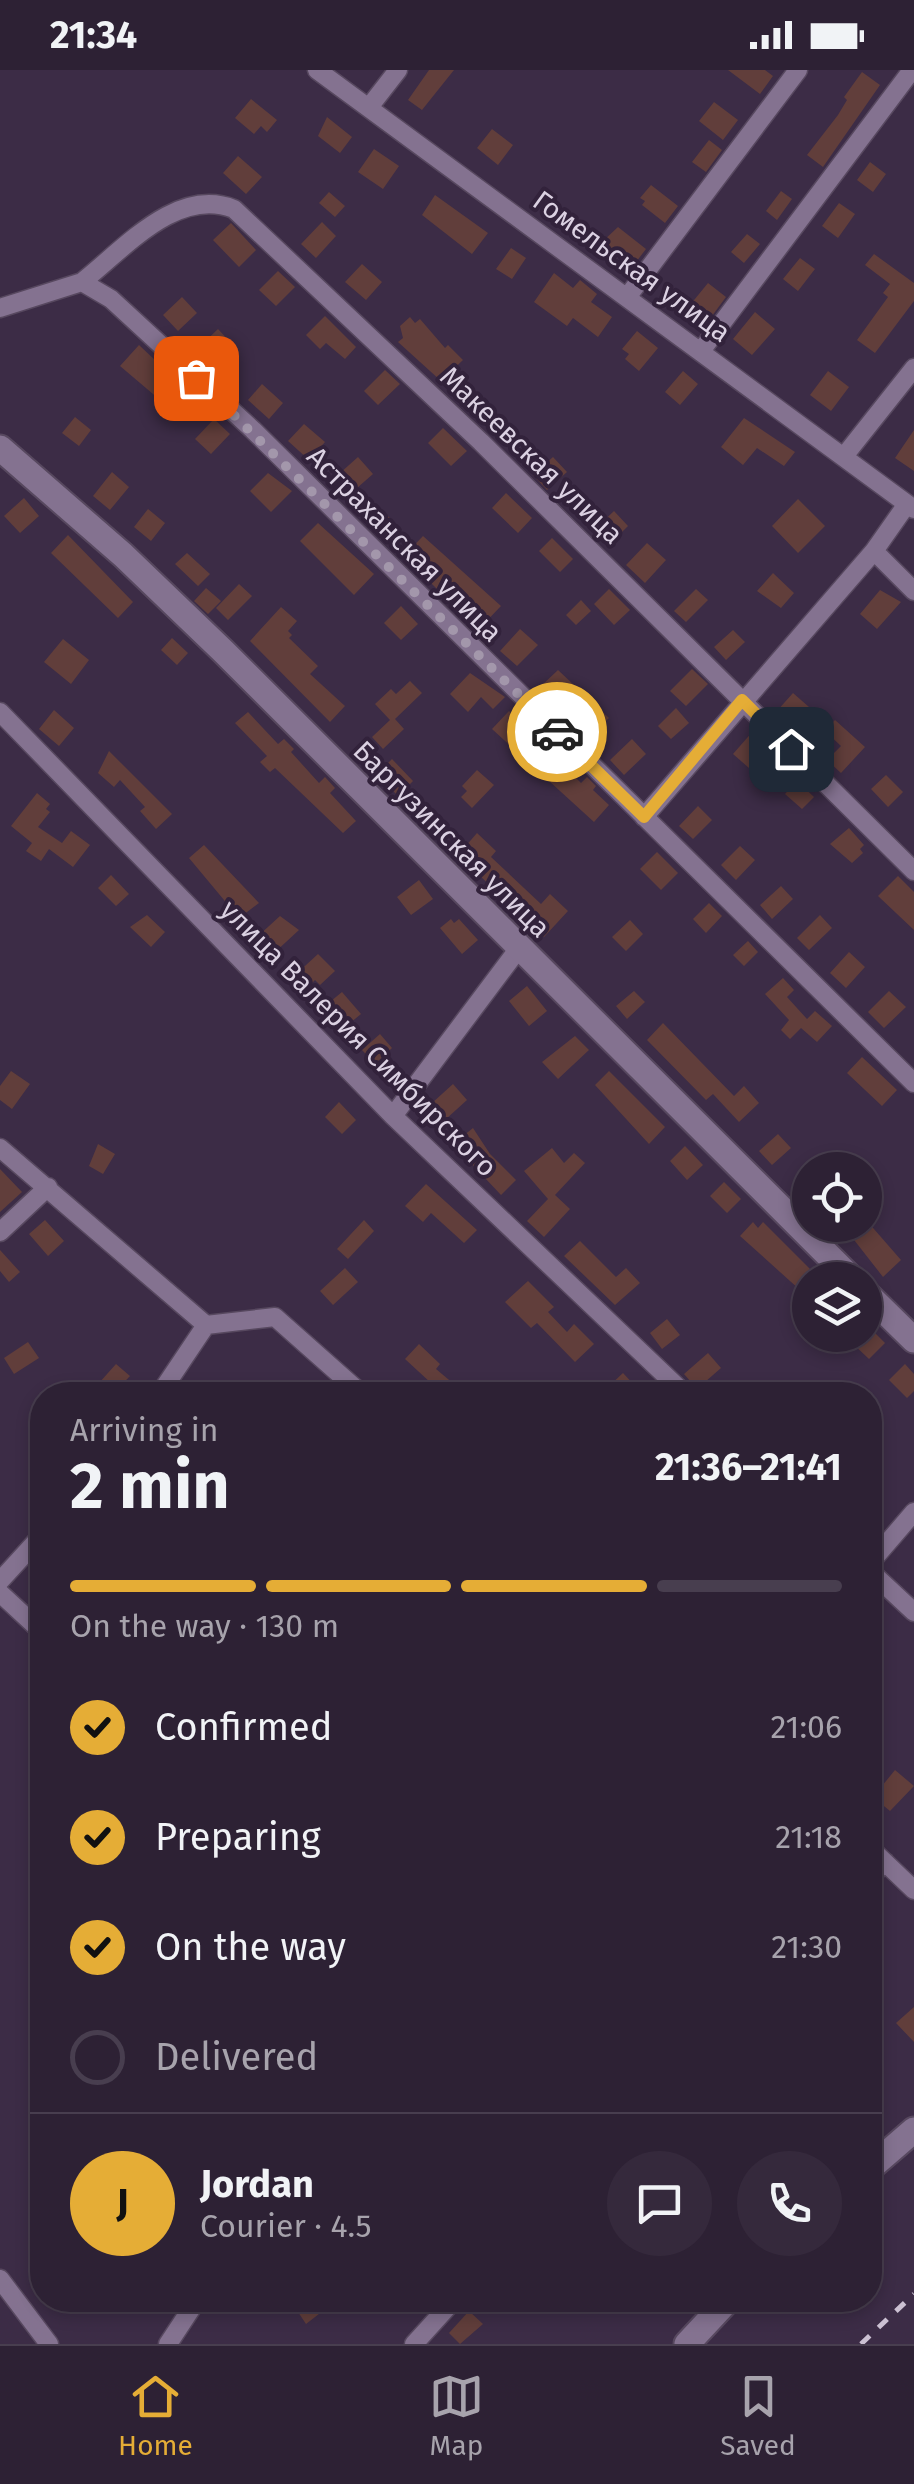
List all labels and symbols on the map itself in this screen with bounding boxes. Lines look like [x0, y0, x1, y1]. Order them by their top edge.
street label: Гомельская улица [527, 184, 737, 349]
pin [154, 336, 239, 421]
street label: Макеевская улица [433, 360, 630, 551]
street label: Астраханская улица [300, 440, 509, 649]
courier [507, 682, 607, 782]
pin [749, 707, 834, 792]
street label: Баргузинская улица [346, 734, 557, 945]
street label: улица Валерия Симбирского [214, 893, 504, 1183]

